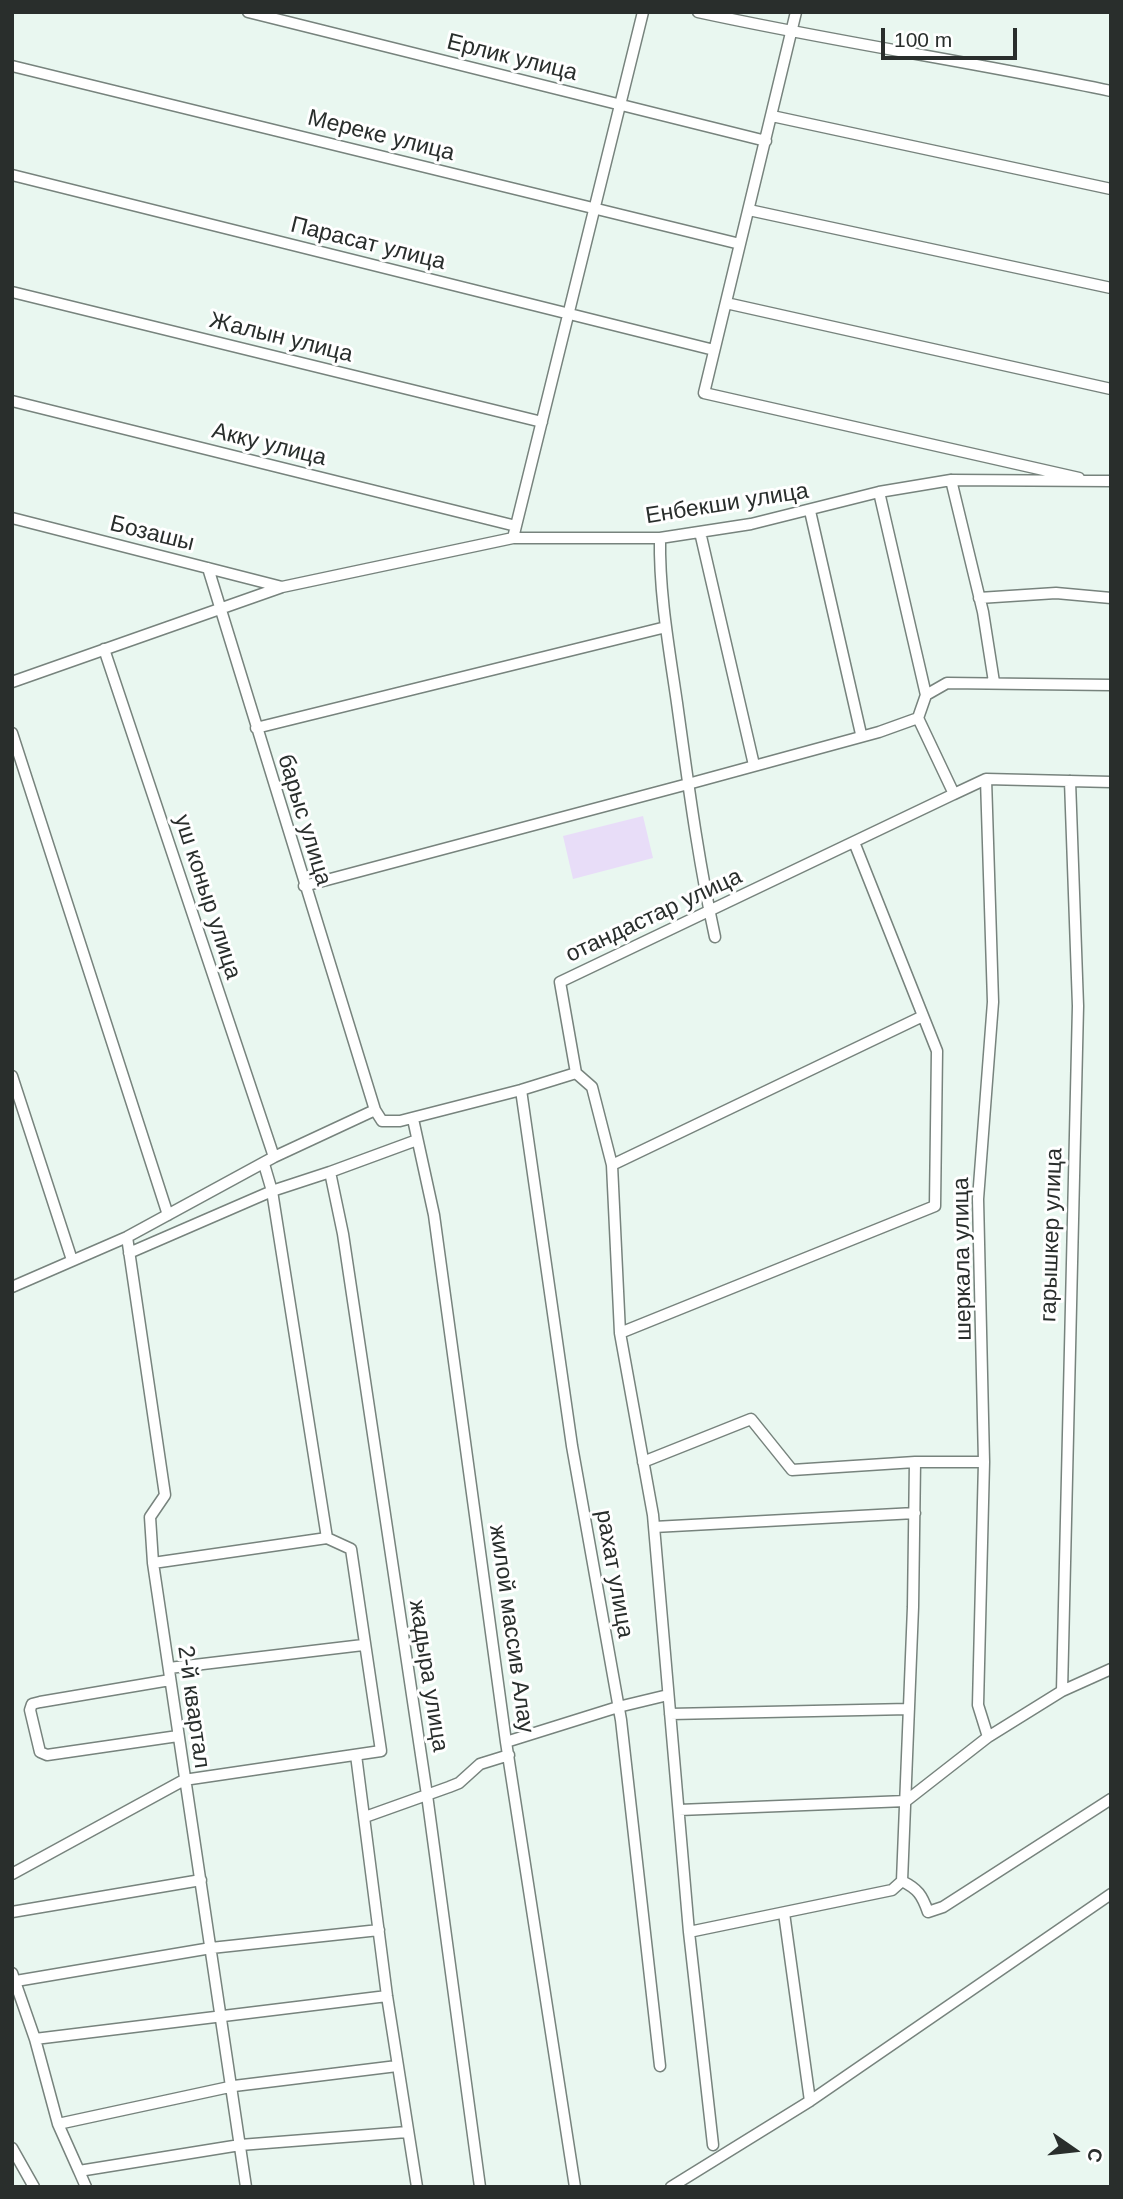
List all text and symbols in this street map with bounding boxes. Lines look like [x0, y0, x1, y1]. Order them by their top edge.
scale bar [885, 14, 1021, 58]
street label: Ерлик улица [444, 28, 580, 88]
text: 100 m [894, 28, 952, 51]
street label: Мереке улица [305, 104, 457, 168]
street label: Парасат улица [288, 211, 448, 277]
street label: Жалын улица [207, 307, 355, 369]
street label: Акку улица [209, 417, 329, 473]
street label: Енбекши улица [643, 477, 811, 531]
street label: Бозашы [107, 510, 197, 558]
street label: барыс улица [271, 751, 337, 889]
street label: уш коныр улица [167, 811, 247, 983]
street label: отандастар улица [562, 863, 746, 969]
street label: гарышкер улица [1035, 1148, 1069, 1322]
street label: шеркала улица [948, 1177, 978, 1341]
street label: рахат улица [589, 1508, 639, 1640]
street label: жилой массив Алау [483, 1523, 539, 1735]
street label: жадыра улица [402, 1598, 454, 1754]
street label: 2-й квартал [171, 1644, 215, 1770]
north arrow [1039, 2115, 1109, 2185]
text: С [1083, 2146, 1107, 2164]

